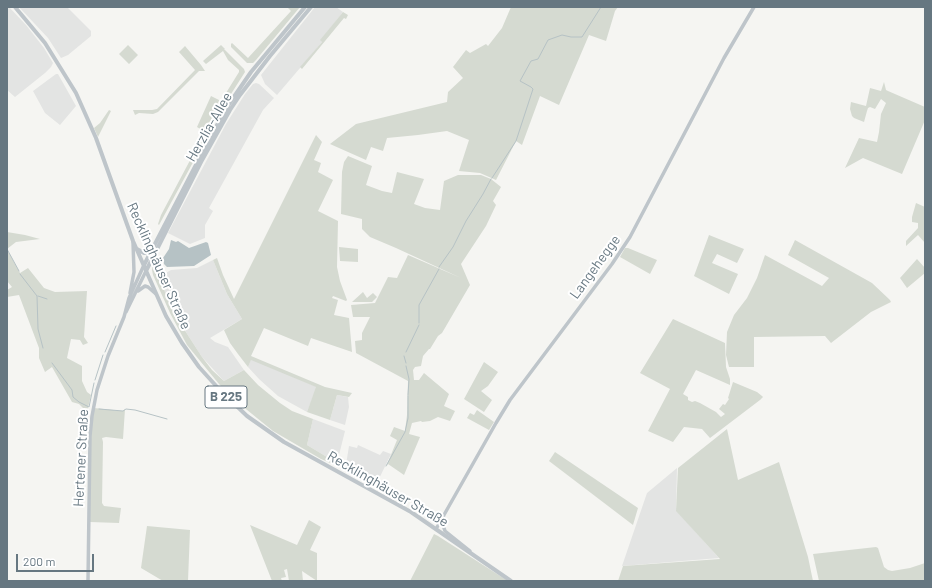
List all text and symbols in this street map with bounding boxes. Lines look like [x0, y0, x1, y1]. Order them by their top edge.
street label: Herzlia-Allee [182, 89, 236, 165]
street label: Recklinghäuser Straße [123, 200, 195, 332]
street label: Langehegge [566, 232, 624, 302]
road number: B 225 [205, 386, 247, 408]
street label: Hertener Straße [70, 409, 92, 507]
street label: Recklinghäuser Straße [324, 447, 452, 531]
scale bar [18, 546, 96, 572]
text: 200 m [23, 554, 55, 568]

